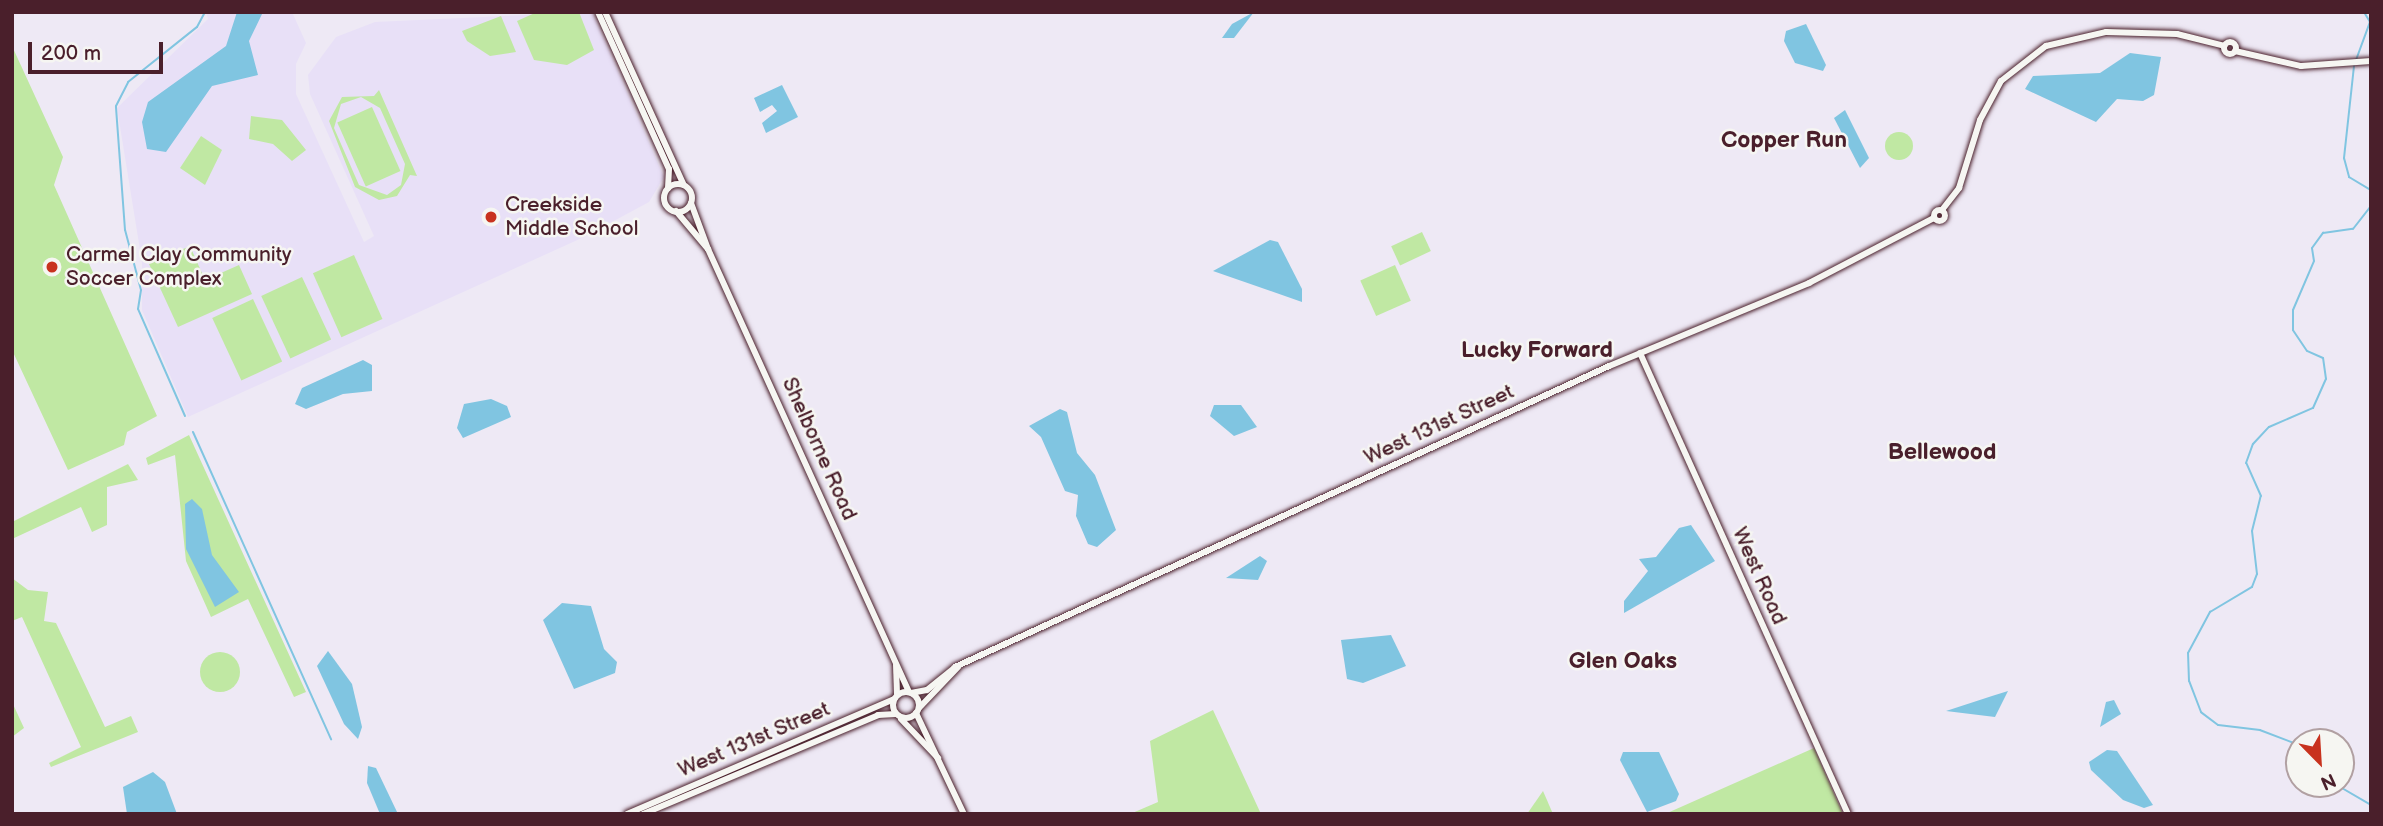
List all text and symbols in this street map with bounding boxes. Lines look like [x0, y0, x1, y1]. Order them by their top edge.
scale bar [32, 28, 166, 72]
text: 200 m [41, 41, 101, 66]
district label: Copper Run [1721, 126, 1847, 154]
place label: Creekside Middle School [505, 192, 639, 242]
marker: Creekside Middle School [483, 209, 499, 225]
place label: Carmel Clay Community Soccer Complex [66, 242, 293, 292]
marker: Carmel Clay Community Soccer Complex [44, 259, 60, 275]
district label: Lucky Forward [1461, 336, 1613, 364]
street label: Shelborne Road [776, 374, 862, 524]
street label: West 131st Street [1360, 379, 1518, 471]
district label: Bellewood [1888, 438, 1996, 466]
street label: West Road [1726, 524, 1792, 628]
district label: Glen Oaks [1569, 647, 1677, 675]
street label: West 131st Street [674, 697, 834, 783]
north arrow [2285, 728, 2355, 798]
text: N [2317, 767, 2339, 794]

